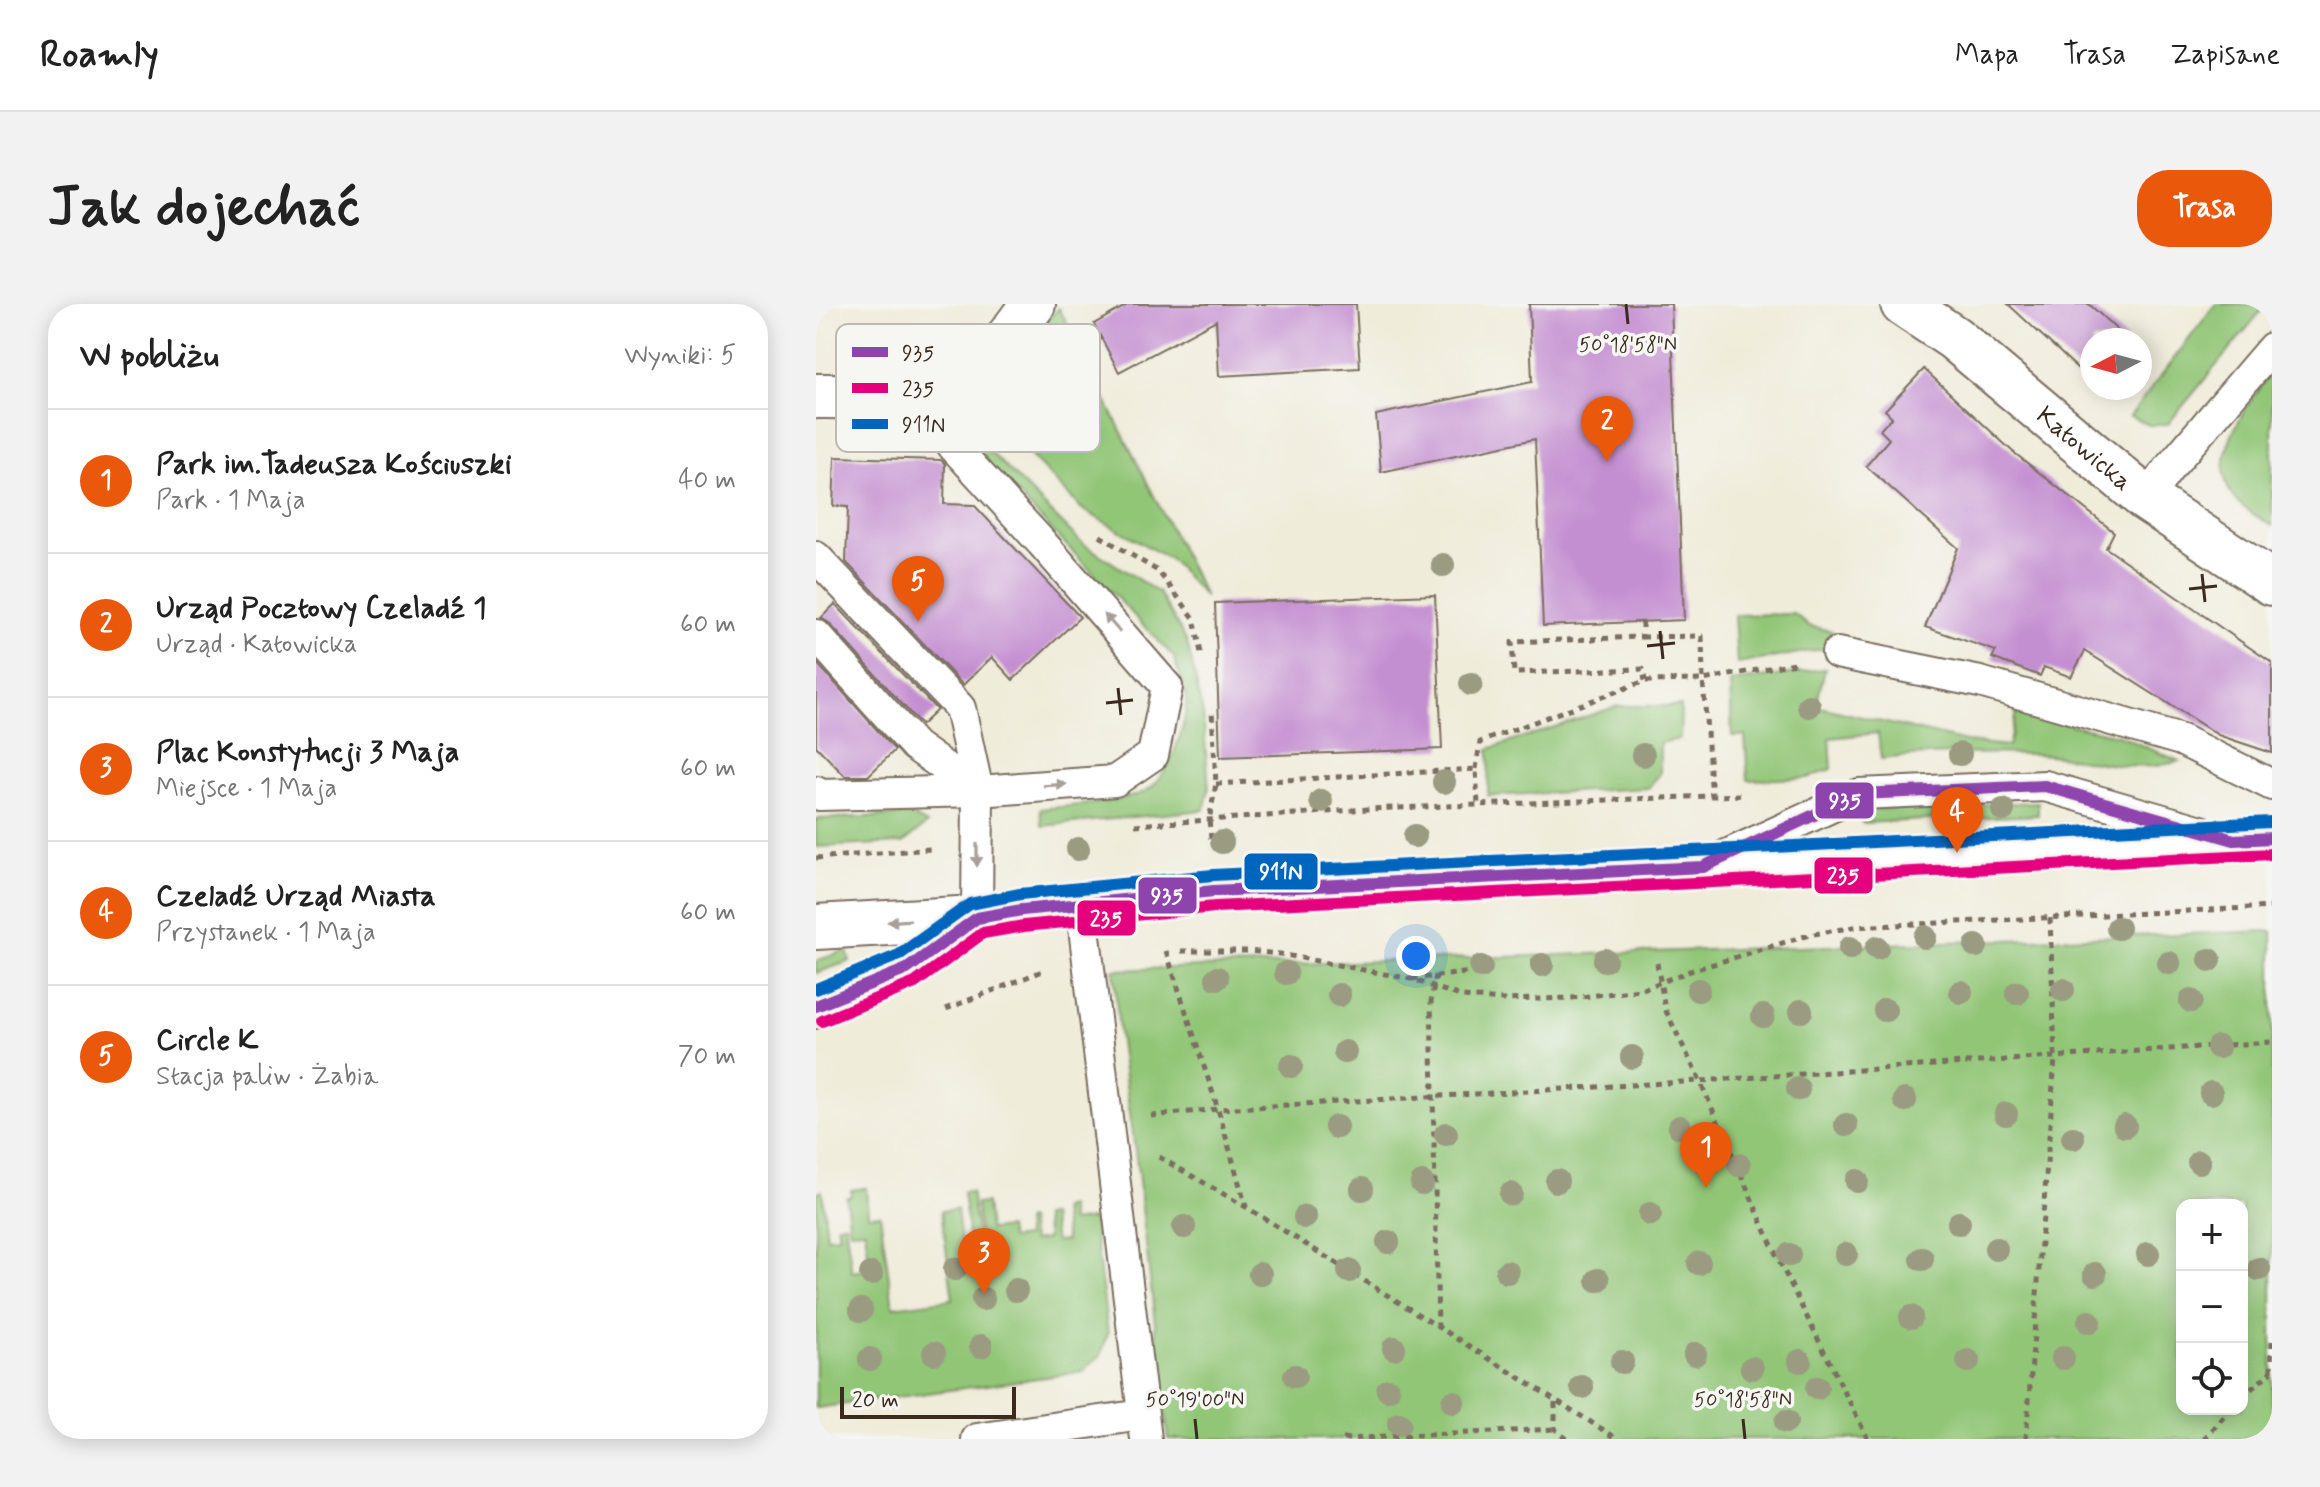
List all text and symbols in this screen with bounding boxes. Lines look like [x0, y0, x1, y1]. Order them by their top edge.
text: Roamly [40, 31, 159, 80]
text: Mapa [1955, 37, 2019, 74]
text: Trasa [2063, 37, 2126, 74]
text: Zapisane [2170, 37, 2280, 74]
button: Trasa [2137, 170, 2272, 247]
text: Jak dojechać [48, 172, 360, 245]
legend [836, 324, 1100, 452]
north arrow [2080, 328, 2152, 400]
text: 50°18'58"N [1579, 332, 1677, 359]
text: W pobliżu [80, 334, 219, 379]
text: Wyniki: 5 [624, 339, 736, 373]
text: 935 [902, 340, 934, 368]
text: 235 [902, 376, 934, 404]
pin: 2 [1581, 396, 1633, 462]
street label: Katowicka [2029, 399, 2138, 499]
text: 911N [902, 412, 945, 440]
text: Park im.Tadeusza Kościuszki [156, 445, 512, 484]
text: 1 [100, 464, 112, 498]
text: 40 m [678, 464, 736, 498]
text: Park · 1 Maja [156, 484, 305, 518]
pin: 5 [892, 556, 944, 622]
text: Urząd Pocztowy Czeladź 1 [156, 589, 487, 628]
text: 2 [100, 608, 112, 642]
text: 60 m [680, 608, 736, 642]
one-way arrow [1104, 613, 1121, 633]
text: Urząd · Katowicka [156, 628, 357, 662]
text: Plac Konstytucji 3 Maja [156, 733, 459, 772]
text: 3 [100, 752, 112, 786]
text: 60 m [680, 752, 736, 786]
text: Miejsce · 1 Maja [156, 772, 337, 806]
one-way arrow [1043, 779, 1068, 792]
line badge: 935 [1814, 781, 1875, 820]
pin: 4 [1931, 787, 1983, 853]
text: 935 [1829, 788, 1861, 816]
one-way arrow [971, 843, 983, 868]
line badge: 911N [1243, 852, 1319, 891]
line badge: 235 [1813, 856, 1874, 895]
text: 911N [1259, 859, 1303, 887]
text: 235 [1827, 863, 1859, 891]
line badge: 935 [1137, 876, 1198, 915]
text: Czeladź Urząd Miasta [156, 877, 436, 916]
text: 935 [1151, 883, 1183, 911]
text: 4 [98, 896, 114, 930]
text: 60 m [680, 896, 736, 930]
line badge: 235 [1076, 899, 1137, 937]
text: 235 [1090, 906, 1122, 934]
one-way arrow [886, 915, 911, 928]
text: Przystanek · 1 Maja [156, 916, 376, 950]
your location [1396, 936, 1436, 976]
text: Circle K [156, 1021, 259, 1060]
text: 5 [98, 1040, 114, 1074]
text: 70 m [678, 1040, 736, 1074]
text: Stacja paliw · Żabia [156, 1060, 378, 1094]
pin: 1 [1680, 1122, 1732, 1188]
map controls [2176, 1199, 2248, 1415]
button: + [2176, 1199, 2248, 1271]
pin: 3 [958, 1228, 1010, 1294]
button: − [2176, 1271, 2248, 1343]
button: locate [2176, 1343, 2248, 1415]
scale bar [840, 1383, 1016, 1419]
text: 20 m [852, 1387, 899, 1415]
text: 50°19'00"N [1146, 1387, 1244, 1414]
text: 50°18'58"N [1694, 1387, 1792, 1414]

